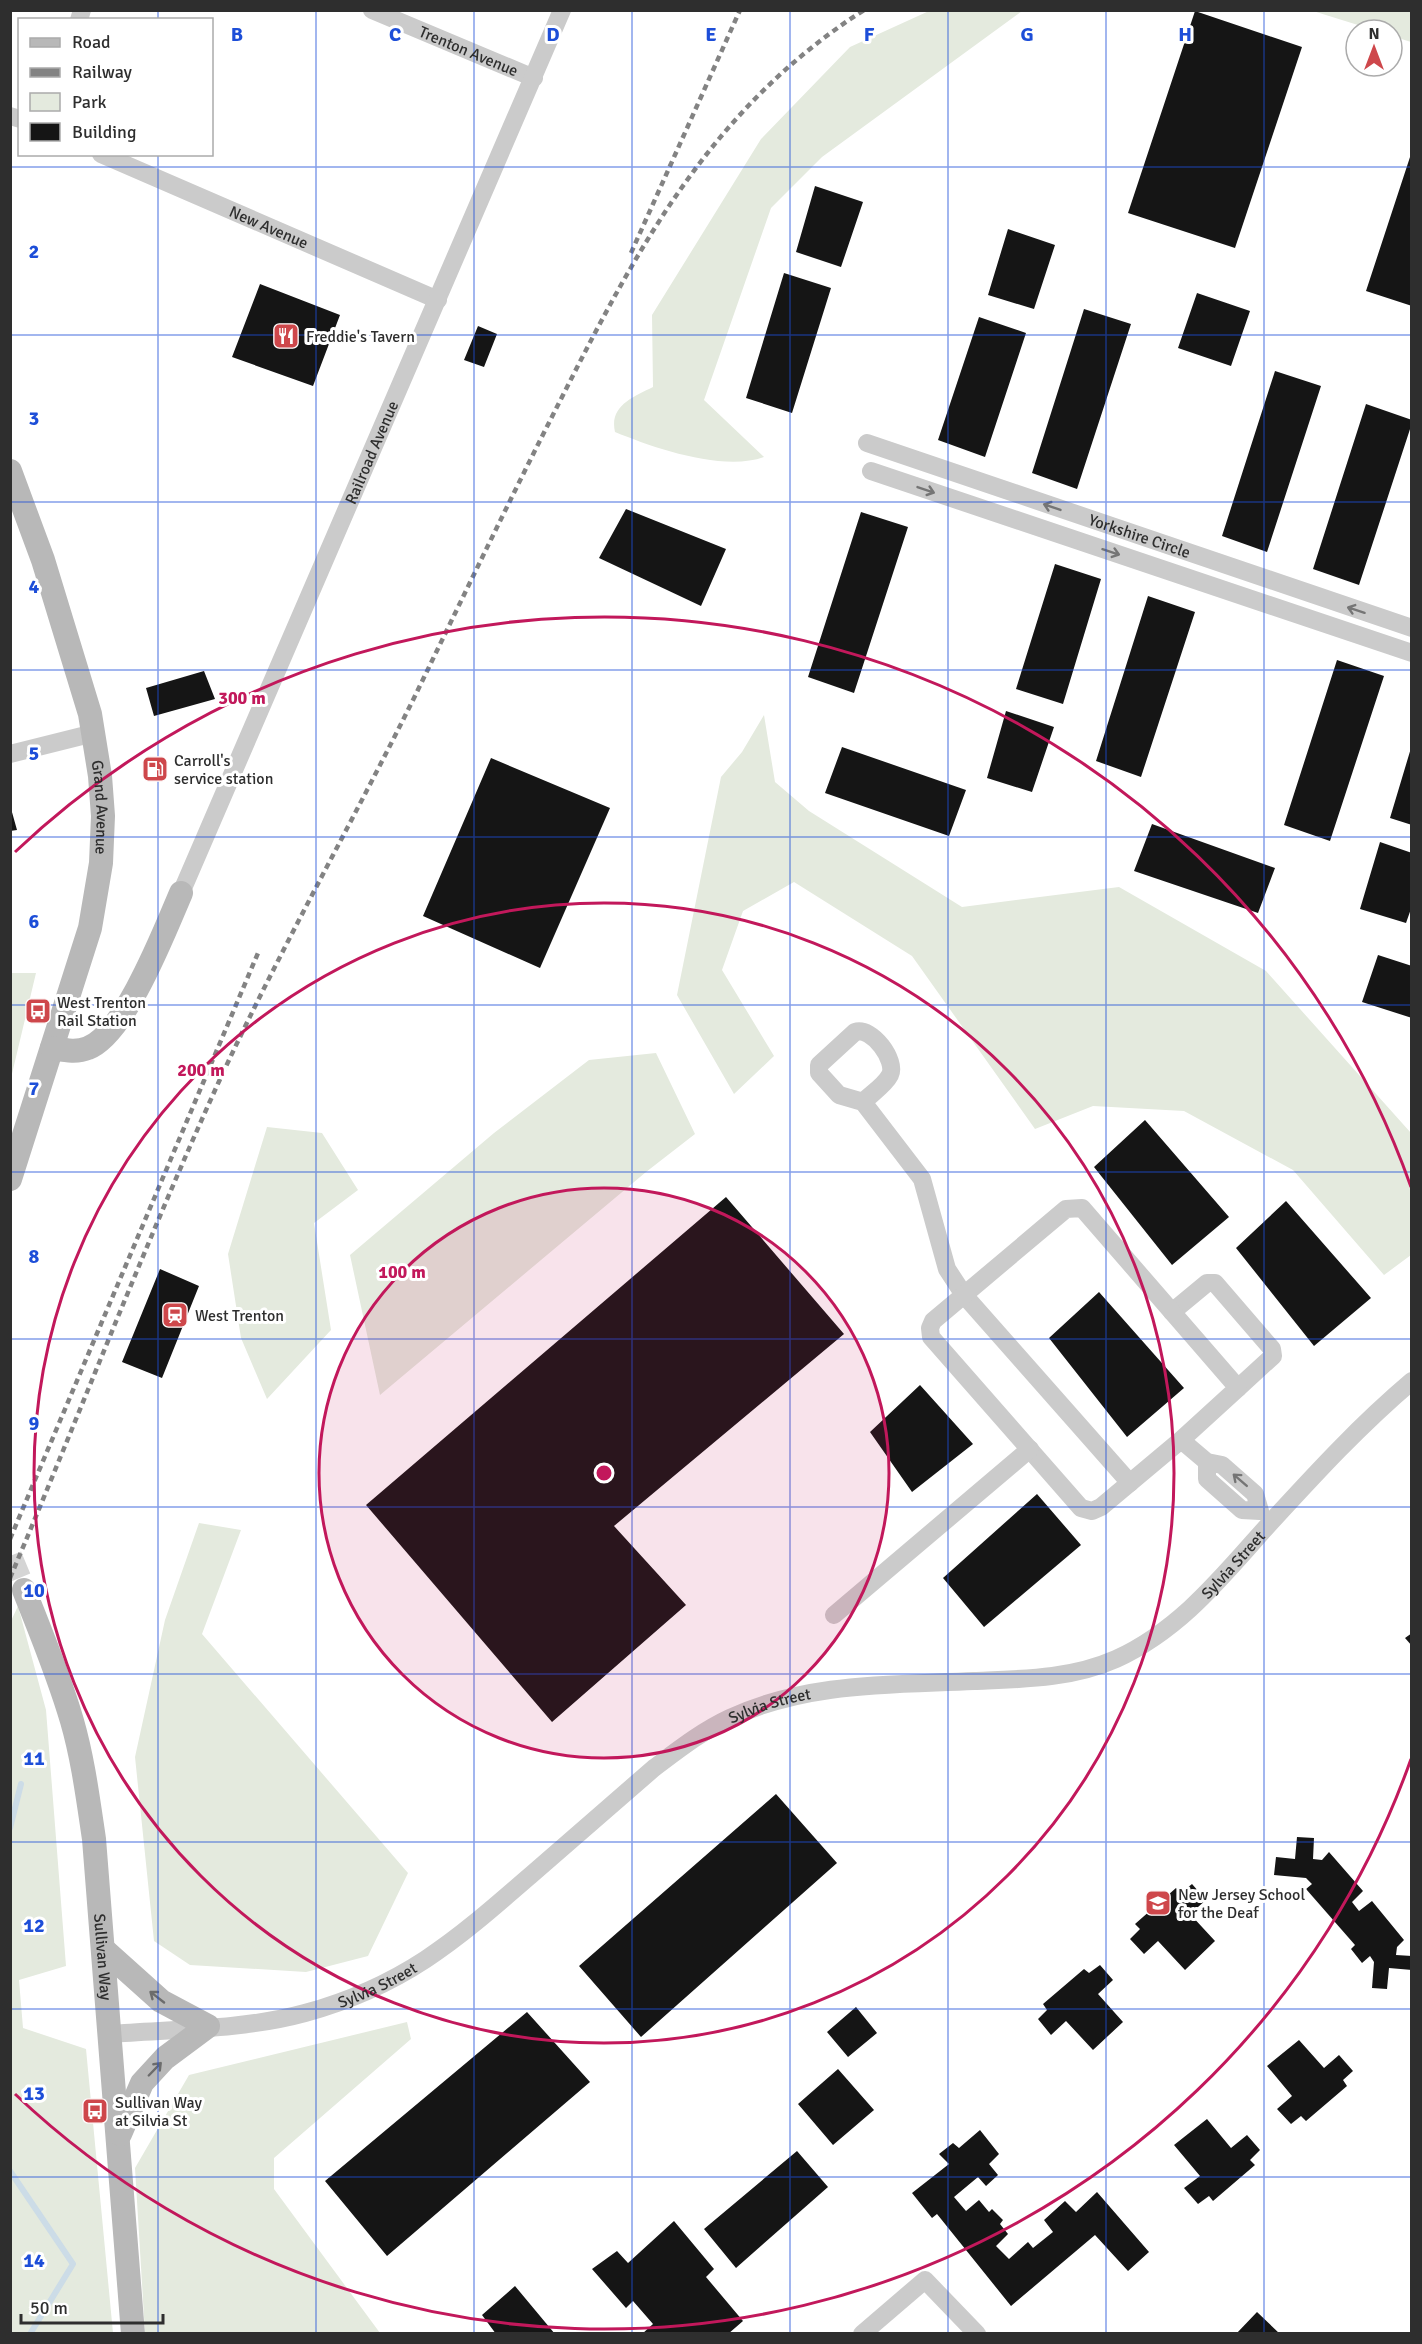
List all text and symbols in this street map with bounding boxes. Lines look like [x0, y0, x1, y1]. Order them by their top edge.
legend [18, 18, 213, 156]
north arrow [1344, 18, 1404, 78]
text: B [231, 22, 243, 47]
text: C [389, 22, 401, 47]
street label: Trenton Avenue [416, 22, 521, 81]
text: D [546, 22, 560, 47]
text: E [705, 22, 717, 47]
text: F [864, 22, 875, 47]
text: G [1020, 22, 1034, 47]
text: H [1178, 22, 1192, 47]
text: N [1368, 24, 1380, 44]
text: Road [72, 31, 111, 53]
text: Railway [72, 61, 133, 83]
text: Park [72, 91, 107, 113]
text: Building [72, 121, 136, 143]
street label: New Avenue [226, 202, 311, 254]
text: 2 [29, 239, 39, 264]
restaurant icon: Freddie's Tavern [271, 321, 301, 351]
place label: Freddie's Tavern [306, 327, 415, 347]
street label: Railroad Avenue [341, 398, 403, 507]
text: 3 [29, 406, 39, 431]
one-way arrow [916, 485, 935, 496]
one-way arrow [1043, 500, 1062, 511]
street label: Yorkshire Circle [1086, 510, 1193, 563]
one-way arrow [1101, 548, 1120, 559]
text: 4 [29, 574, 40, 599]
one-way arrow [1347, 604, 1366, 615]
text: 300 m [218, 687, 266, 709]
text: 5 [29, 741, 39, 766]
place label: Carroll's service station [174, 751, 273, 789]
fuel station icon: Carroll's service station [140, 754, 170, 784]
street label: Grand Avenue [87, 759, 112, 855]
text: 6 [29, 909, 40, 934]
place label: West Trenton Rail Station [57, 993, 146, 1031]
bus stop icon: West Trenton Rail Station [23, 996, 53, 1026]
text: 200 m [177, 1059, 225, 1081]
text: 7 [29, 1076, 40, 1101]
text: 8 [29, 1244, 40, 1269]
text: 100 m [378, 1261, 426, 1283]
station icon: West Trenton [160, 1300, 190, 1330]
place label: West Trenton [195, 1306, 284, 1326]
text: 9 [29, 1411, 40, 1436]
centre of rings [594, 1463, 614, 1483]
one-way arrow [1232, 1473, 1247, 1487]
street label: Sylvia Street [1197, 1526, 1270, 1603]
text: 10 [23, 1578, 45, 1603]
street label: Sylvia Street [725, 1684, 813, 1728]
text: 11 [23, 1746, 45, 1771]
place label: New Jersey School for the Deaf [1178, 1885, 1305, 1923]
school or university icon: New Jersey School for the Deaf [1143, 1888, 1173, 1918]
text: 12 [23, 1913, 45, 1938]
street label: Sullivan Way [89, 1913, 116, 2002]
street label: Sylvia Street [335, 1958, 421, 2013]
one-way arrow [150, 1990, 166, 2003]
one-way arrow [148, 2061, 162, 2076]
text: 13 [23, 2081, 45, 2106]
place label: Sullivan Way at Silvia St [115, 2093, 203, 2131]
bus stop icon: Sullivan Way at Silvia St [80, 2096, 110, 2126]
text: 14 [23, 2248, 45, 2273]
scale bar [21, 2287, 164, 2325]
text: 50 m [30, 2297, 68, 2319]

